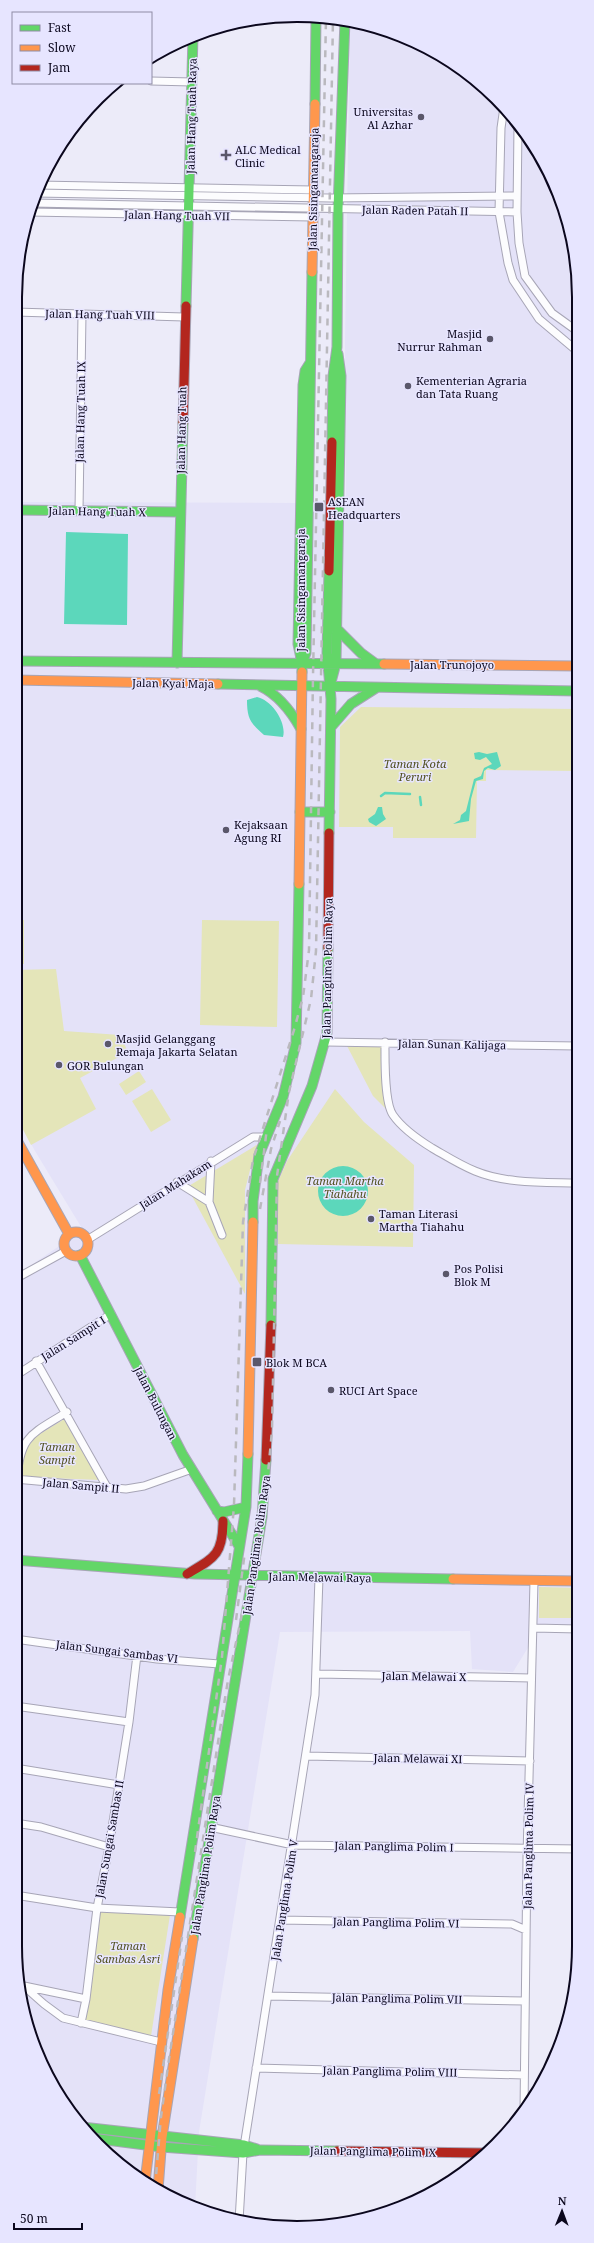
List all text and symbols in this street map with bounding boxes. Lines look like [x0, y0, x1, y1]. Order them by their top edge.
legend [12, 12, 152, 84]
text: Fast [48, 19, 71, 36]
text: Slow [48, 39, 76, 56]
street label: Jalan Hang Tuah Raya [182, 58, 200, 175]
text: Jam [47, 59, 70, 76]
place label: Universitas Al Azhar [354, 104, 414, 132]
marker: Universitas Al Azhar [416, 112, 426, 122]
street label: Jalan Sisingamangaraja [304, 127, 322, 252]
place label: ALC Medical Clinic [235, 142, 301, 170]
marker: ALC Medical Clinic [220, 149, 232, 161]
street label: Jalan Raden Patah II [361, 202, 468, 218]
street label: Jalan Hang Tuah VII [123, 207, 230, 223]
street label: Jalan Hang Tuah VIII [44, 306, 155, 322]
place label: Masjid Nurrur Rahman [397, 326, 482, 354]
marker: Masjid Nurrur Rahman [485, 334, 495, 344]
street label: Jalan Hang Tuah IX [72, 360, 88, 464]
place label: Kementerian Agraria dan Tata Ruang [416, 373, 527, 401]
marker: Kementerian Agraria dan Tata Ruang [403, 381, 413, 391]
street label: Jalan Hang Tuah [173, 386, 189, 475]
place label: ASEAN Headquarters [328, 494, 401, 522]
marker: ASEAN Headquarters [313, 501, 325, 513]
street label: Jalan Hang Tuah X [47, 503, 147, 519]
street label: Jalan Sisingamangaraja [293, 528, 308, 653]
street label: Jalan Trunojoyo [409, 657, 494, 672]
street label: Jalan Kyai Maja [131, 675, 214, 691]
park label: Taman Kota Peruri [384, 756, 447, 784]
place label: Kejaksaan Agung RI [234, 817, 288, 845]
marker: Kejaksaan Agung RI [221, 825, 231, 835]
street label: Jalan Panglima Polim Raya [318, 898, 336, 1039]
place label: Masjid Gelanggang Remaja Jakarta Selatan [116, 1031, 238, 1059]
street label: Jalan Sunan Kalijaga [397, 1036, 506, 1052]
marker: Masjid Gelanggang Remaja Jakarta Selatan [103, 1039, 113, 1049]
place label: GOR Bulungan [67, 1058, 144, 1073]
marker: GOR Bulungan [54, 1060, 64, 1070]
street label: Jalan Mahakam [135, 1155, 214, 1213]
park label: Taman Martha Tiahahu [306, 1173, 384, 1201]
place label: Taman Literasi Martha Tiahahu [379, 1206, 464, 1234]
marker: Taman Literasi Martha Tiahahu [366, 1214, 376, 1224]
place label: Pos Polisi Blok M [454, 1261, 504, 1289]
marker: Pos Polisi Blok M [441, 1269, 451, 1279]
street label: Jalan Sampit I [37, 1312, 108, 1364]
place label: Blok M BCA [266, 1355, 327, 1370]
marker: Blok M BCA [251, 1356, 263, 1368]
street label: Jalan Bulungan [131, 1363, 181, 1442]
place label: RUCI Art Space [339, 1383, 418, 1398]
marker: RUCI Art Space [326, 1385, 336, 1395]
park label: Taman Sampit [39, 1439, 76, 1467]
street label: Jalan Sampit II [41, 1474, 120, 1496]
street label: Jalan Panglima Polim Raya [239, 1474, 273, 1617]
street label: Jalan Melawai Raya [267, 1569, 372, 1585]
street label: Jalan Sungai Sambas VI [54, 1636, 179, 1666]
street label: Jalan Melawai X [380, 1668, 467, 1684]
street label: Jalan Melawai XI [372, 1750, 463, 1766]
street label: Jalan Sungai Sambas II [91, 1779, 127, 1900]
street label: Jalan Panglima Polim IV [519, 1782, 537, 1910]
street label: Jalan Panglima Polim Raya [186, 1794, 223, 1937]
street label: Jalan Panglima Polim I [333, 1837, 454, 1855]
street label: Jalan Panglima Polim V [267, 1838, 301, 1963]
street label: Jalan Panglima Polim VI [332, 1913, 459, 1931]
park label: Taman Sambas Asri [96, 1938, 161, 1966]
street label: Jalan Panglima Polim VII [331, 1989, 462, 2007]
street label: Jalan Panglima Polim VIII [322, 2062, 457, 2080]
street label: Jalan Panglima Polim IX [309, 2142, 437, 2160]
north arrow [542, 2191, 582, 2231]
text: N [558, 2193, 567, 2208]
scale bar [14, 2205, 82, 2231]
text: 50 m [20, 2210, 48, 2227]

